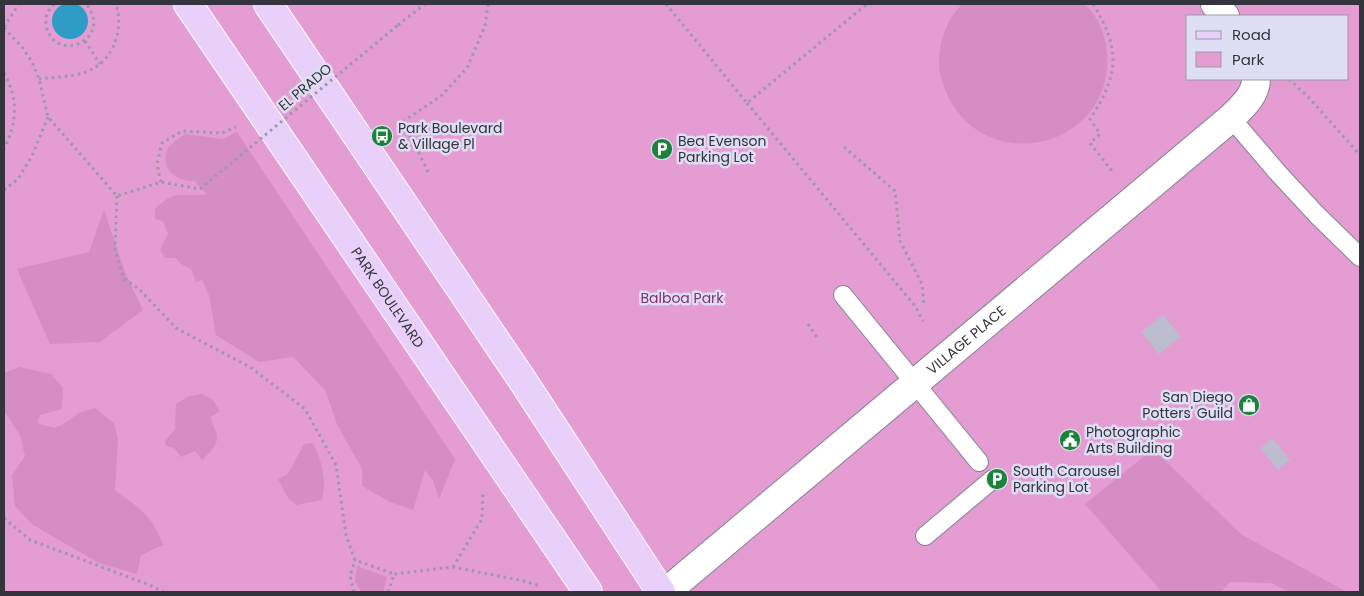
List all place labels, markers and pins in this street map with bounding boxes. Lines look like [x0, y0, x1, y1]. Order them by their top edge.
place label: Park Boulevard & Village Pl [398, 118, 502, 154]
bus stop icon: Park Boulevard & Village Pl [370, 124, 394, 148]
place label: Bea Evenson Parking Lot [678, 131, 766, 167]
parking icon: Bea Evenson Parking Lot [650, 137, 674, 161]
place label: San Diego Potters' Guild [1142, 387, 1233, 423]
shop icon: San Diego Potters' Guild [1237, 393, 1261, 417]
place label: Photographic Arts Building [1086, 422, 1181, 458]
public building icon: Photographic Arts Building [1058, 428, 1082, 452]
place label: South Carousel Parking Lot [1013, 461, 1120, 497]
parking icon: South Carousel Parking Lot [985, 467, 1009, 491]

